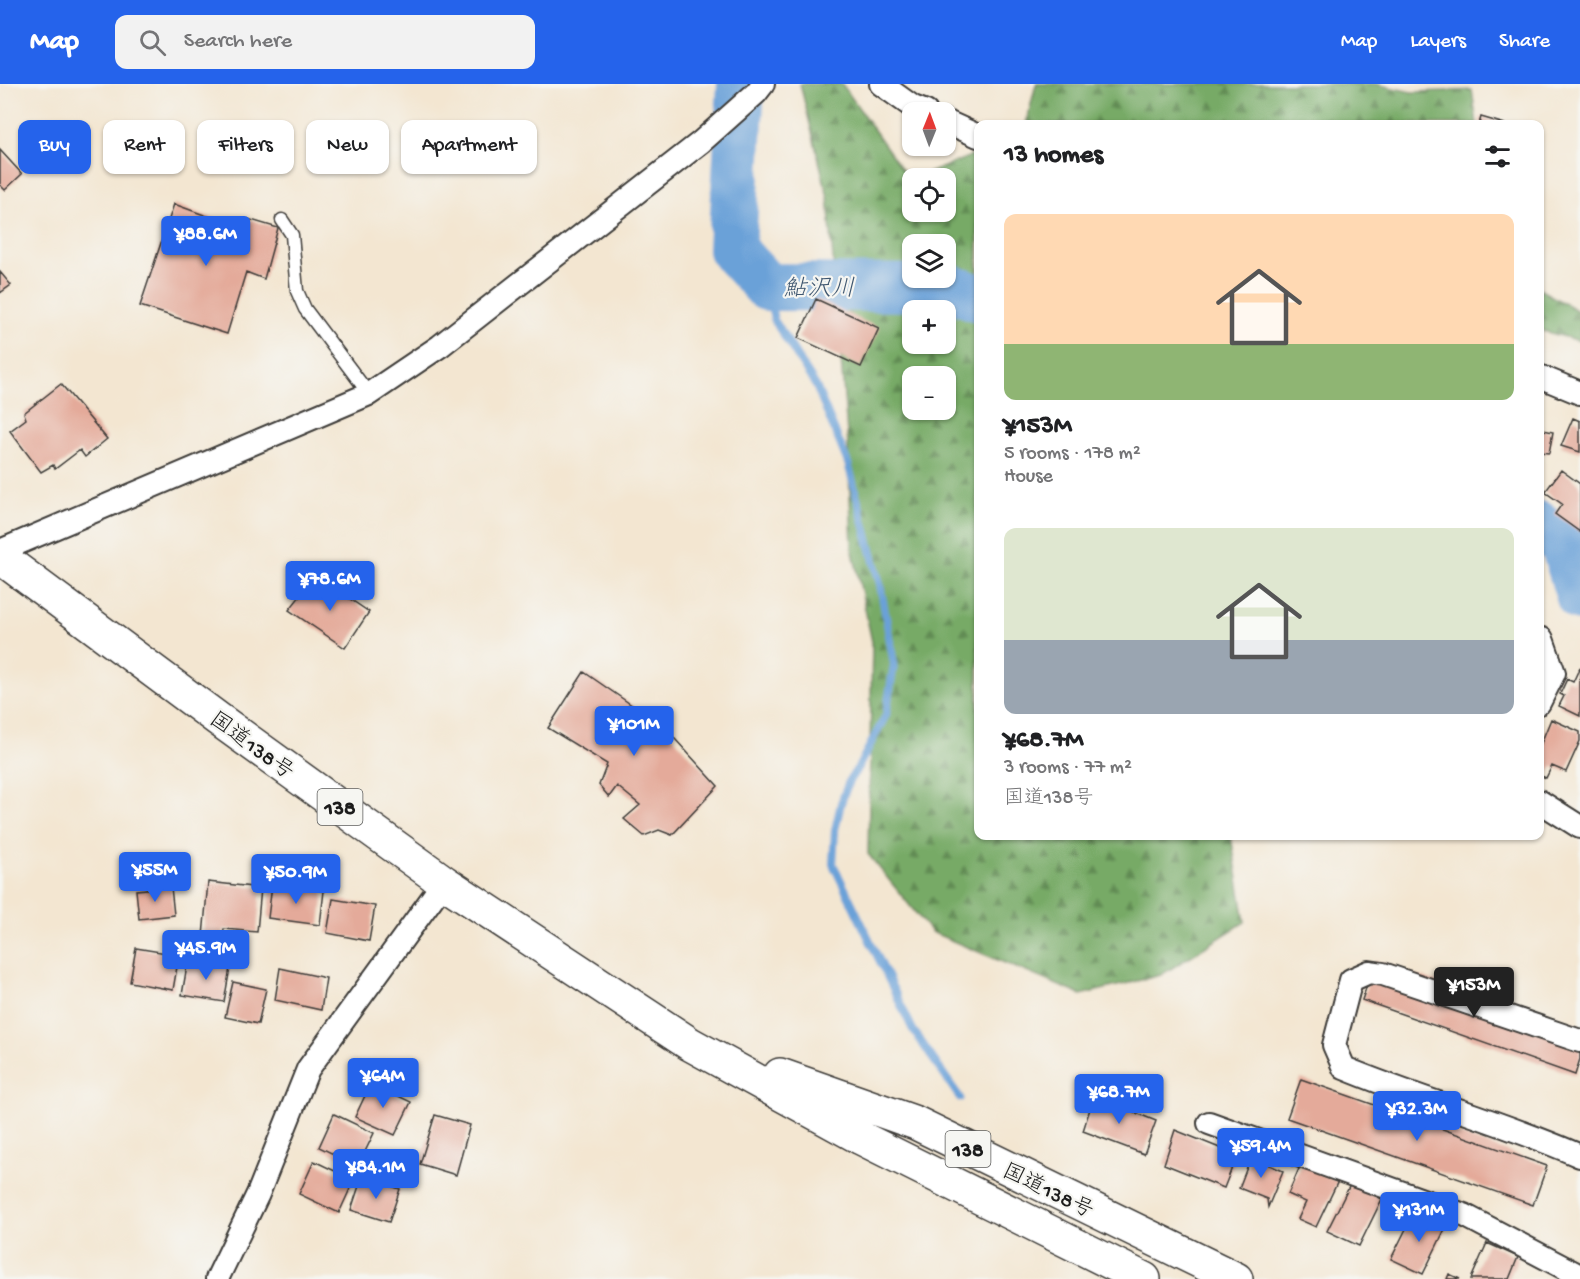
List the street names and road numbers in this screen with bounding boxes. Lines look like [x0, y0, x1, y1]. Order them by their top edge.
street label: 国道138号 [203, 707, 299, 787]
road number: 138 [318, 789, 362, 825]
road number: 138 [946, 1131, 990, 1167]
street label: 国道138号 [997, 1158, 1098, 1226]

